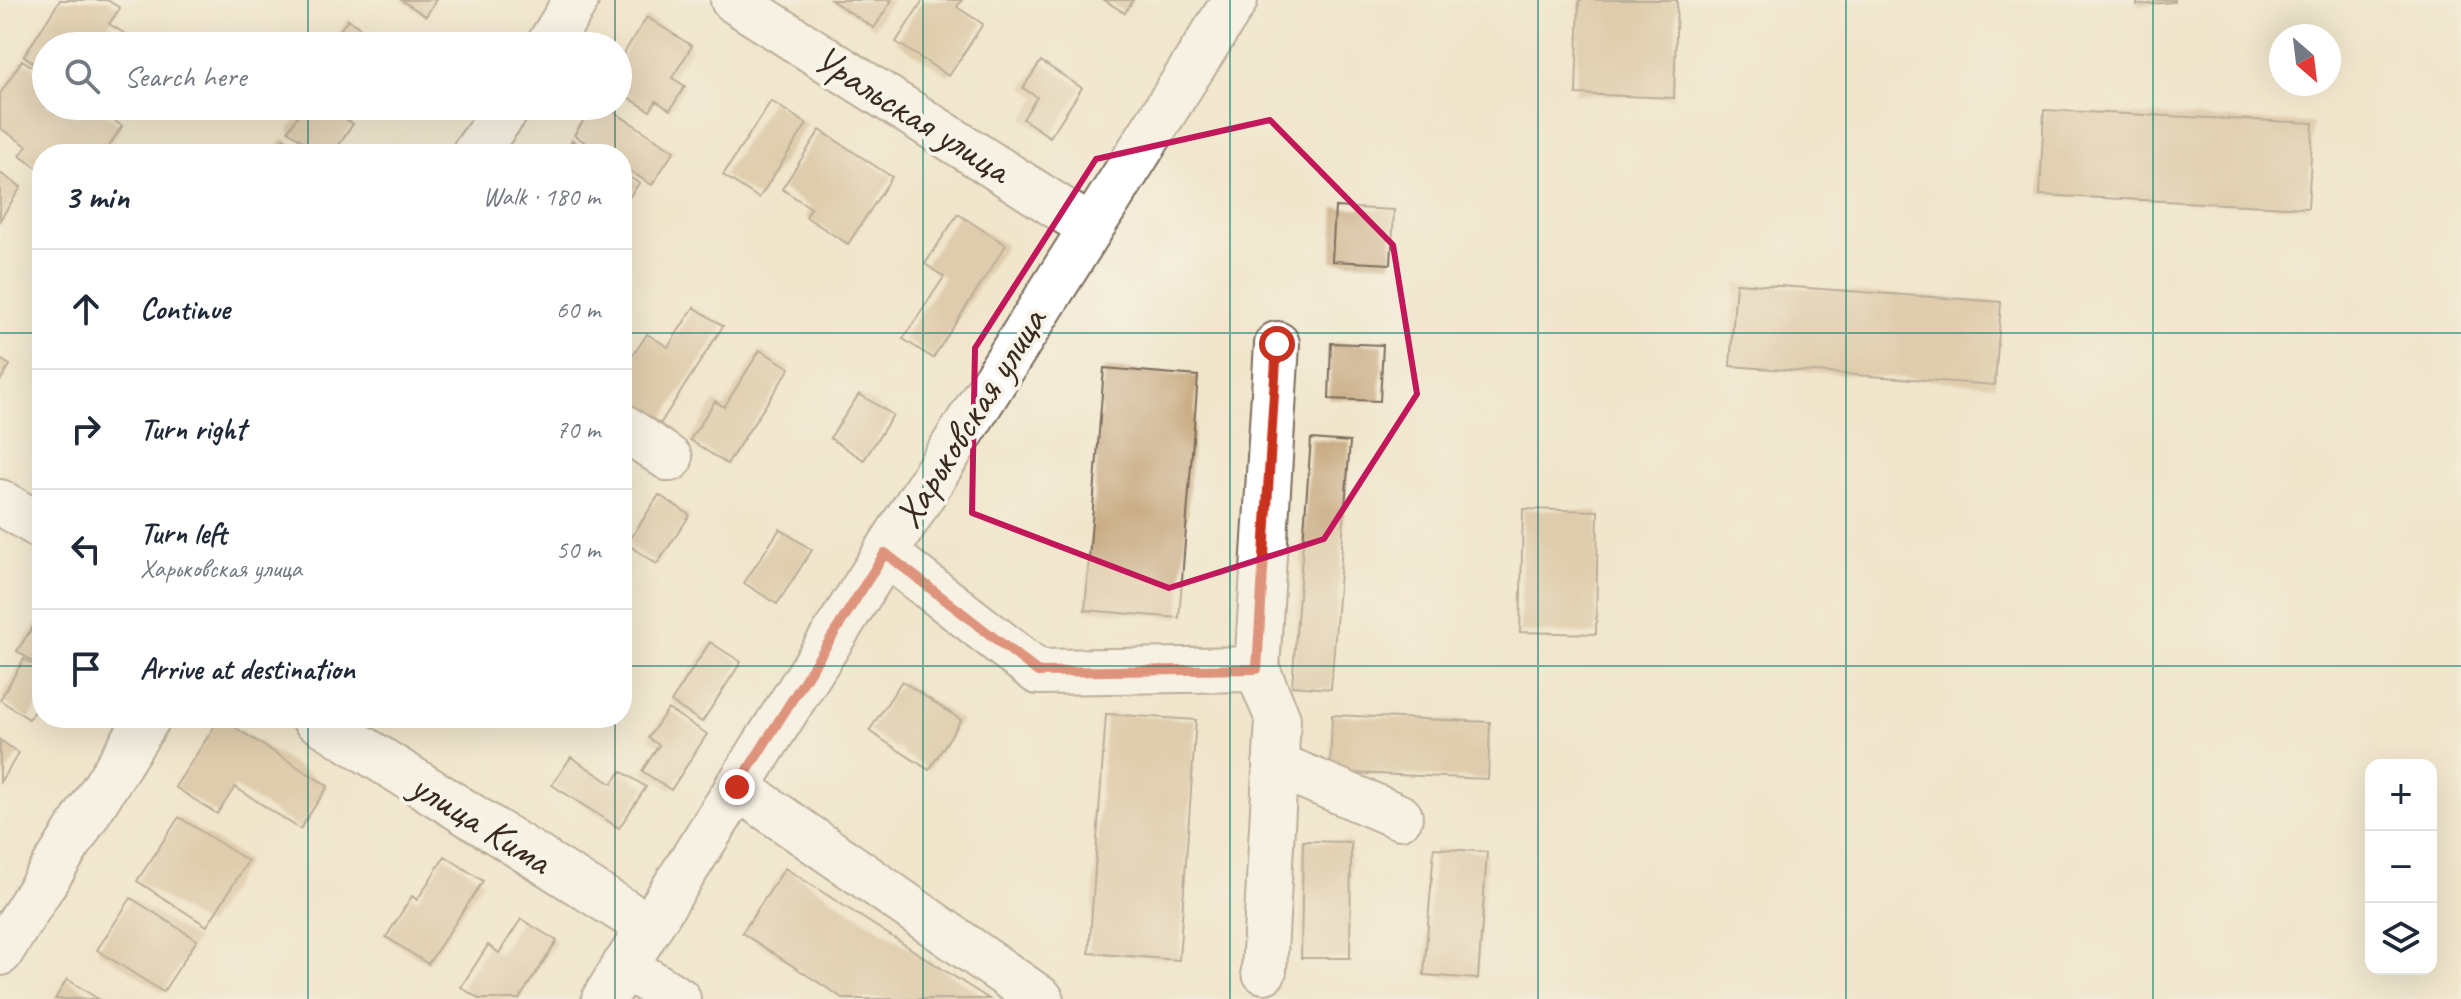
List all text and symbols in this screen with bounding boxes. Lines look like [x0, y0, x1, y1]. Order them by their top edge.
north arrow [2269, 24, 2341, 96]
search box [32, 32, 632, 120]
street label: Уральская улица [804, 34, 1023, 196]
icon: search [60, 54, 104, 98]
text: Search here [124, 57, 246, 95]
text: 3 min [64, 175, 129, 218]
text: Walk · 180 m [483, 180, 600, 213]
icon: ahead [64, 287, 108, 331]
text: Continue [140, 290, 230, 328]
text: 60 m [556, 293, 600, 326]
street label: Харьковская улица [883, 297, 1059, 537]
route start [1259, 326, 1295, 362]
icon: right [64, 407, 108, 451]
text: Turn right [140, 410, 245, 448]
text: 70 m [556, 413, 600, 446]
text: Turn left [140, 514, 227, 552]
icon: left [64, 527, 108, 571]
text: 50 m [556, 533, 600, 566]
text: Харьковская улица [140, 552, 302, 585]
icon: arrive [64, 647, 108, 691]
text: Arrive at destination [140, 650, 355, 688]
street label: улица Кима [400, 759, 563, 887]
map controls [2365, 759, 2437, 975]
button: + [2365, 759, 2437, 831]
route end [719, 769, 755, 805]
button: − [2365, 831, 2437, 903]
button: layers [2365, 903, 2437, 975]

